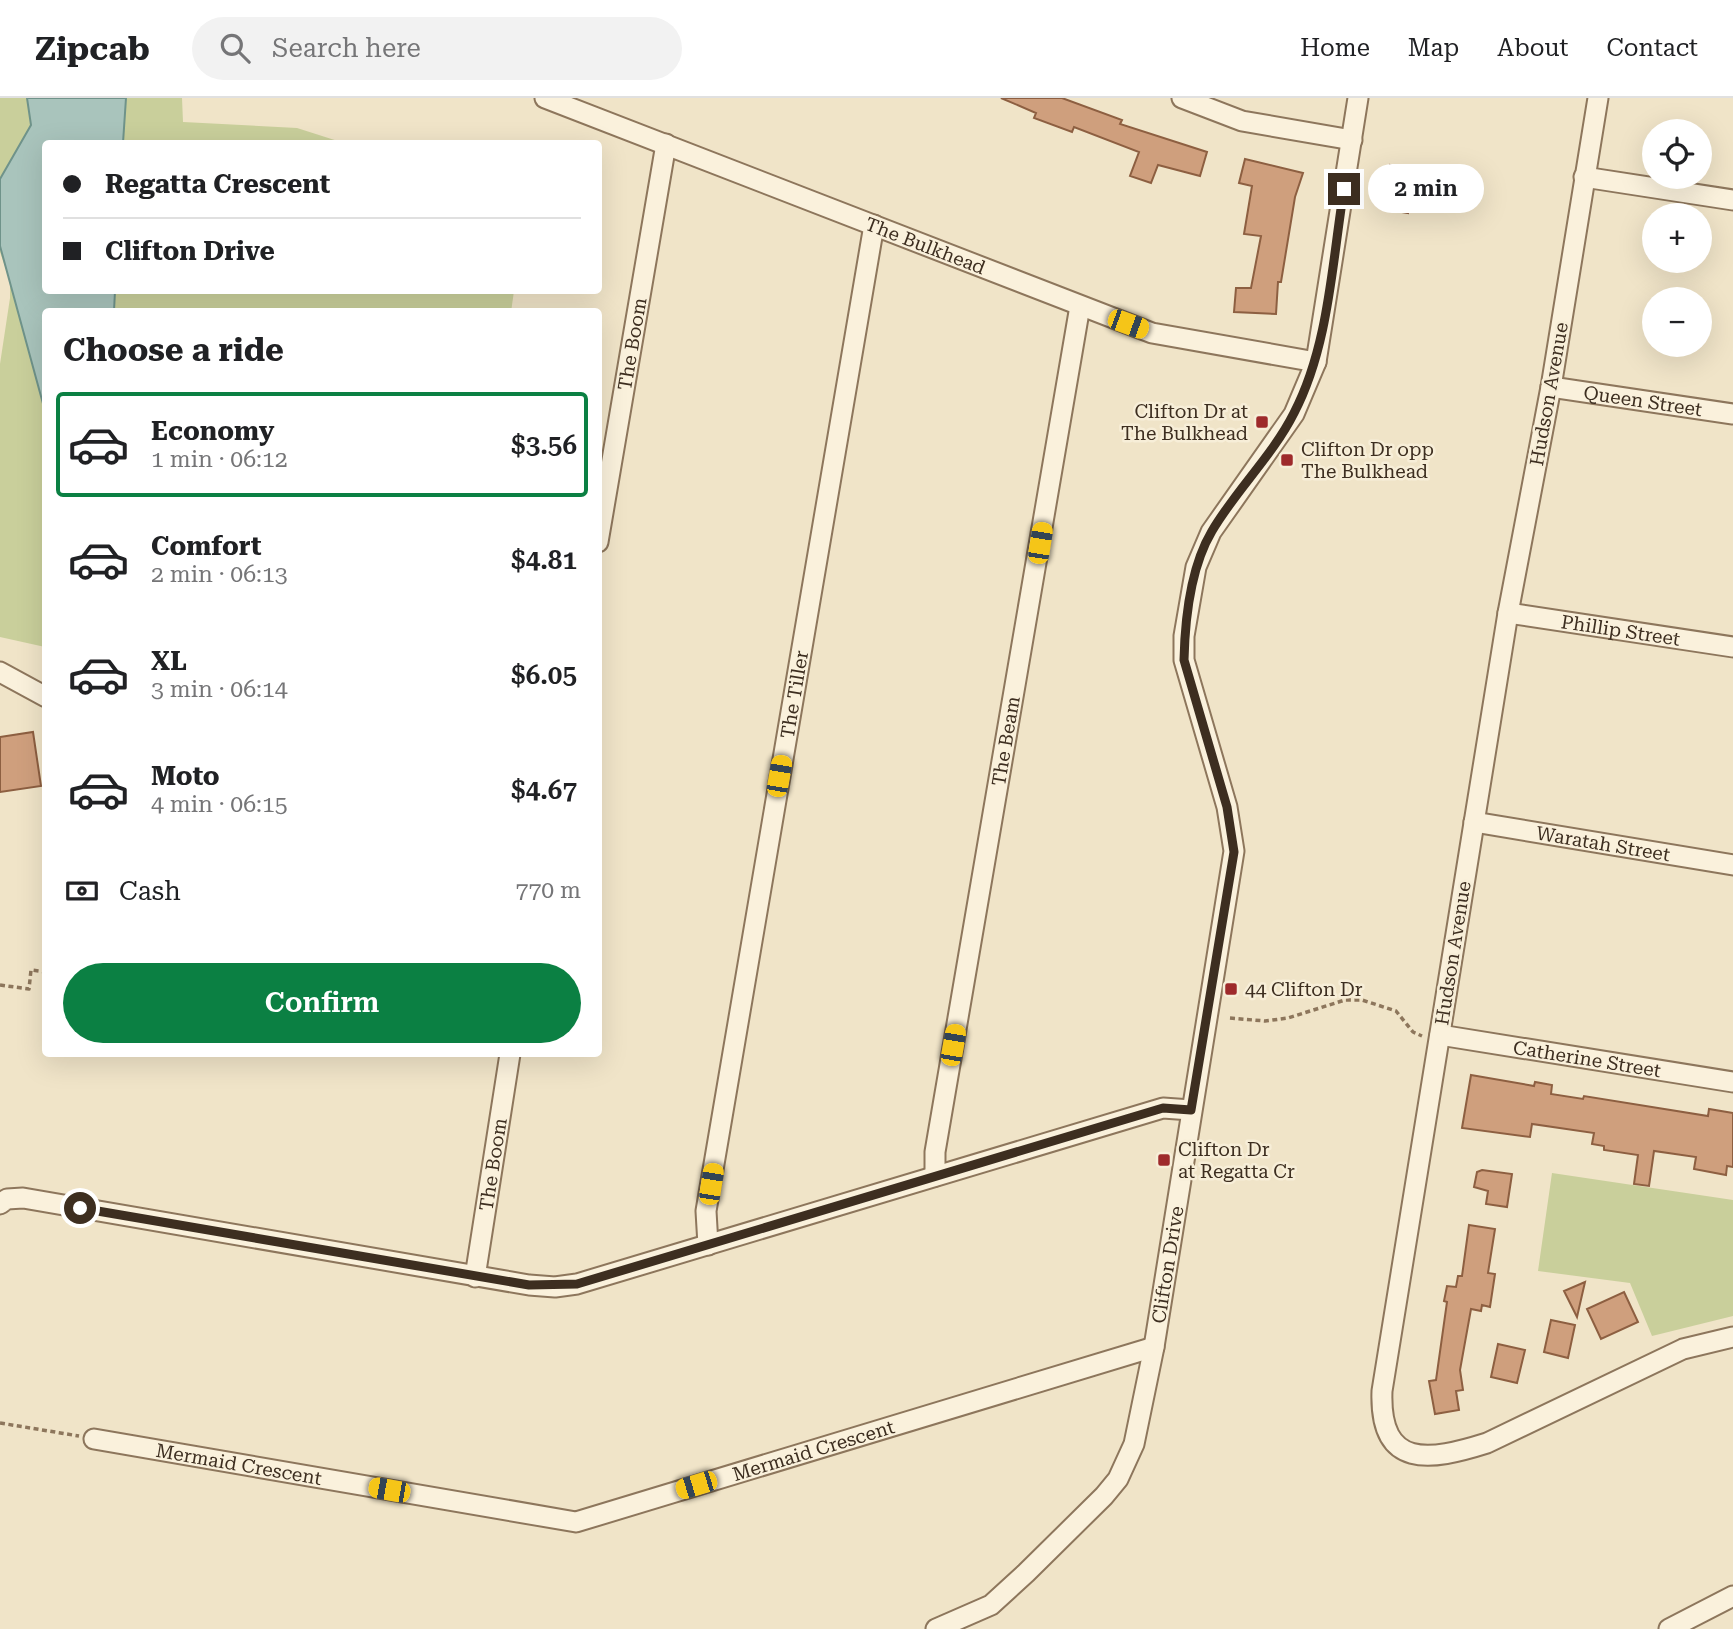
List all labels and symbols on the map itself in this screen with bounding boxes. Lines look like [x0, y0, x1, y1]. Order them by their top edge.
callout: 2 min [1368, 164, 1484, 214]
route end [1328, 173, 1360, 205]
street label: The Bulkhead [862, 212, 989, 279]
street label: The Boom [613, 296, 651, 392]
car [1105, 307, 1152, 341]
street label: Hudson Avenue [1525, 320, 1573, 468]
street label: Queen Street [1582, 381, 1704, 421]
place label: Clifton Dr at The Bulkhead [1121, 400, 1248, 445]
marker: Clifton Dr at The Bulkhead [1254, 414, 1270, 430]
place label: Clifton Dr opp The Bulkhead [1301, 438, 1434, 483]
marker: Clifton Dr opp The Bulkhead [1279, 452, 1295, 468]
car [1027, 521, 1054, 565]
street label: Phillip Street [1560, 610, 1682, 650]
street label: The Tiller [775, 649, 813, 740]
street label: The Beam [986, 694, 1024, 788]
car [766, 753, 793, 799]
street label: Waratah Street [1535, 821, 1672, 866]
street label: Hudson Avenue [1430, 879, 1476, 1027]
place label: 44 Clifton Dr [1245, 978, 1363, 1001]
marker: 44 Clifton Dr [1223, 981, 1239, 997]
car [940, 1022, 967, 1068]
street label: Catherine Street [1512, 1035, 1663, 1082]
street label: The Boom [474, 1116, 511, 1212]
place label: Clifton Dr at Regatta Cr [1178, 1138, 1295, 1183]
marker: Clifton Dr at Regatta Cr [1156, 1152, 1172, 1168]
car [698, 1162, 725, 1206]
route start [64, 1192, 96, 1224]
street label: Clifton Drive [1146, 1204, 1188, 1325]
street label: Mermaid Crescent [730, 1415, 897, 1486]
street label: Mermaid Crescent [154, 1438, 324, 1490]
car [673, 1469, 720, 1501]
car [367, 1476, 412, 1504]

